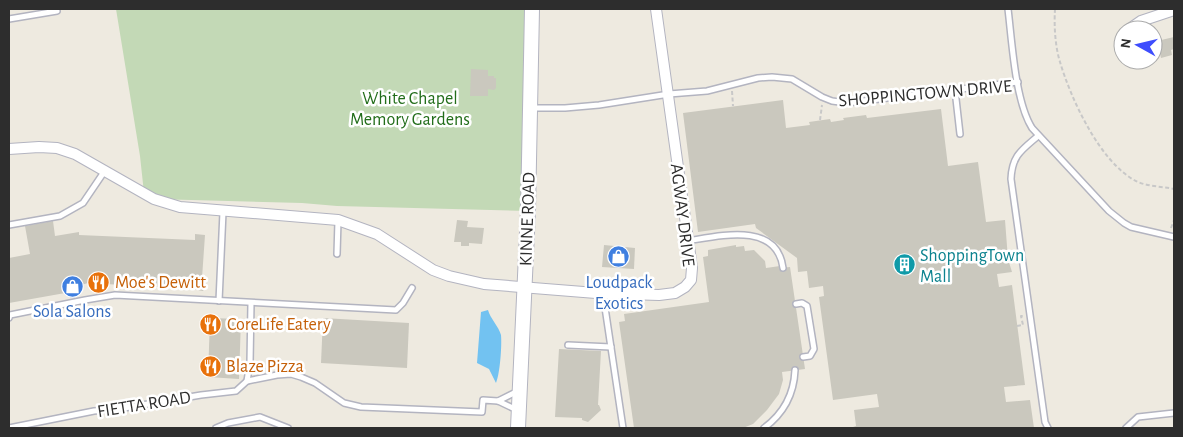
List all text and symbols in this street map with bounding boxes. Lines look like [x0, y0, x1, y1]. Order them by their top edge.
north arrow [1113, 20, 1163, 70]
text: N [1119, 38, 1134, 49]
street label: SHOPPINGTOWN DRIVE [838, 77, 1013, 111]
park label: White Chapel Memory Gardens [350, 90, 470, 129]
street label: AGWAY DRIVE [667, 163, 697, 268]
street label: KINNE ROAD [517, 172, 539, 266]
shop icon: Loudpack Exotics [607, 245, 631, 269]
place label: ShoppingTown Mall [920, 247, 1024, 286]
building icon: ShoppingTown Mall [892, 253, 916, 277]
restaurant icon: Moe's Dewitt [87, 270, 111, 294]
shop icon: Sola Salons [60, 274, 84, 298]
place label: Moe's Dewitt [115, 274, 206, 292]
place label: Loudpack Exotics [585, 274, 653, 313]
place label: Sola Salons [33, 303, 111, 321]
restaurant icon: CoreLife Eatery [199, 312, 223, 336]
place label: CoreLife Eatery [227, 316, 331, 334]
restaurant icon: Blaze Pizza [198, 354, 222, 378]
place label: Blaze Pizza [226, 358, 304, 376]
street label: FIETTA ROAD [96, 389, 192, 421]

